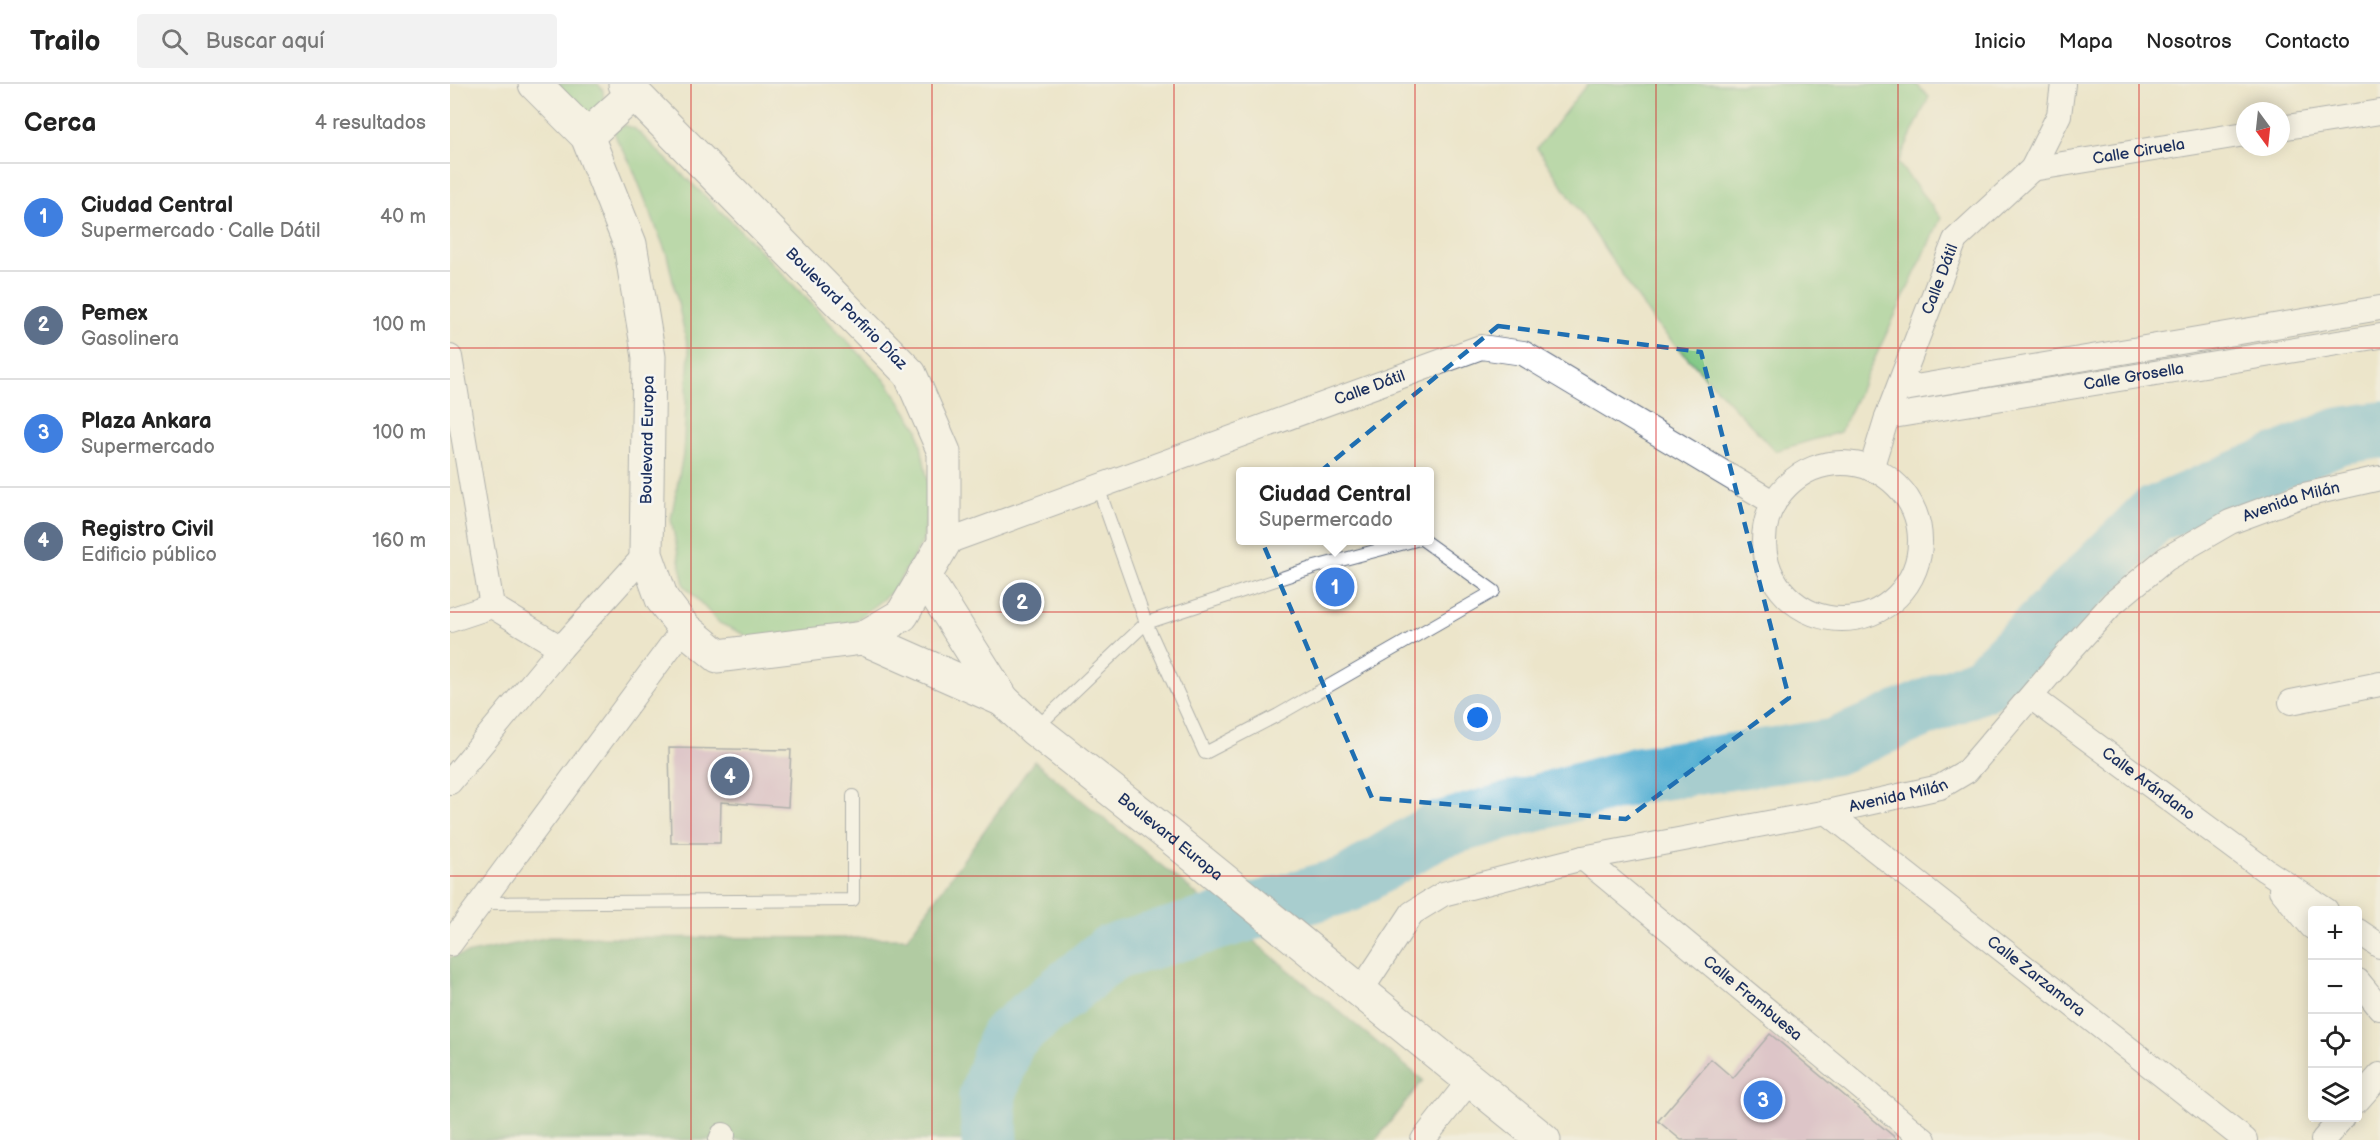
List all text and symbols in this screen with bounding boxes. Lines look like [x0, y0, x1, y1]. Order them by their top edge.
search box [137, 14, 557, 68]
text: Trailo [30, 25, 101, 58]
icon: search [158, 25, 191, 58]
text: Buscar aquí [206, 28, 325, 55]
text: Inicio [1975, 29, 2026, 54]
text: Mapa [2059, 29, 2113, 54]
text: Nosotros [2146, 29, 2232, 54]
text: Contacto [2265, 29, 2350, 54]
north arrow [2236, 102, 2290, 156]
text: Cerca [24, 108, 96, 139]
text: 4 resultados [315, 111, 426, 135]
street label: Calle Ciruela [2091, 135, 2186, 168]
text: Ciudad Central [81, 192, 233, 219]
text: 1 [39, 205, 48, 229]
text: 40 m [380, 205, 426, 229]
text: Supermercado · Calle Dátil [81, 219, 320, 243]
street label: Calle Dátil [1918, 241, 1962, 317]
street label: Boulevard Porfirio Díaz [781, 244, 911, 374]
text: Pemex [81, 300, 147, 327]
text: 2 [38, 313, 49, 337]
text: 100 m [373, 313, 426, 337]
text: Gasolinera [81, 327, 179, 351]
street label: Calle Grosella [2082, 359, 2185, 394]
street label: Calle Dátil [1331, 366, 1408, 409]
street label: Boulevard Europa [637, 375, 659, 505]
text: Plaza Ankara [81, 408, 212, 435]
text: 3 [38, 421, 49, 445]
text: 100 m [373, 421, 426, 445]
text: Supermercado [81, 435, 215, 459]
popup [1236, 467, 1434, 545]
street label: Avenida Milán [2240, 478, 2342, 526]
text: Ciudad Central [1259, 481, 1411, 508]
text: Supermercado [1259, 508, 1393, 532]
text: Registro Civil [81, 516, 214, 543]
text: 4 [38, 529, 49, 553]
text: 160 m [372, 529, 426, 553]
text: Edificio público [81, 543, 217, 567]
pin: 1 [1316, 564, 1354, 610]
pin: 2 [1002, 580, 1042, 624]
your location [1463, 703, 1492, 732]
street label: Calle Arándano [2098, 743, 2199, 824]
pin: 4 [710, 754, 750, 798]
street label: Avenida Milán [1847, 775, 1952, 816]
street label: Boulevard Europa [1114, 789, 1226, 885]
map controls [2308, 906, 2362, 1122]
button: + [2308, 906, 2362, 960]
street label: Calle Zarzamora [1983, 932, 2089, 1021]
street label: Calle Frambuesa [1699, 952, 1806, 1045]
button: − [2308, 960, 2362, 1014]
button: locate [2308, 1014, 2362, 1068]
button: layers [2308, 1068, 2362, 1122]
pin: 3 [1744, 1078, 1782, 1122]

